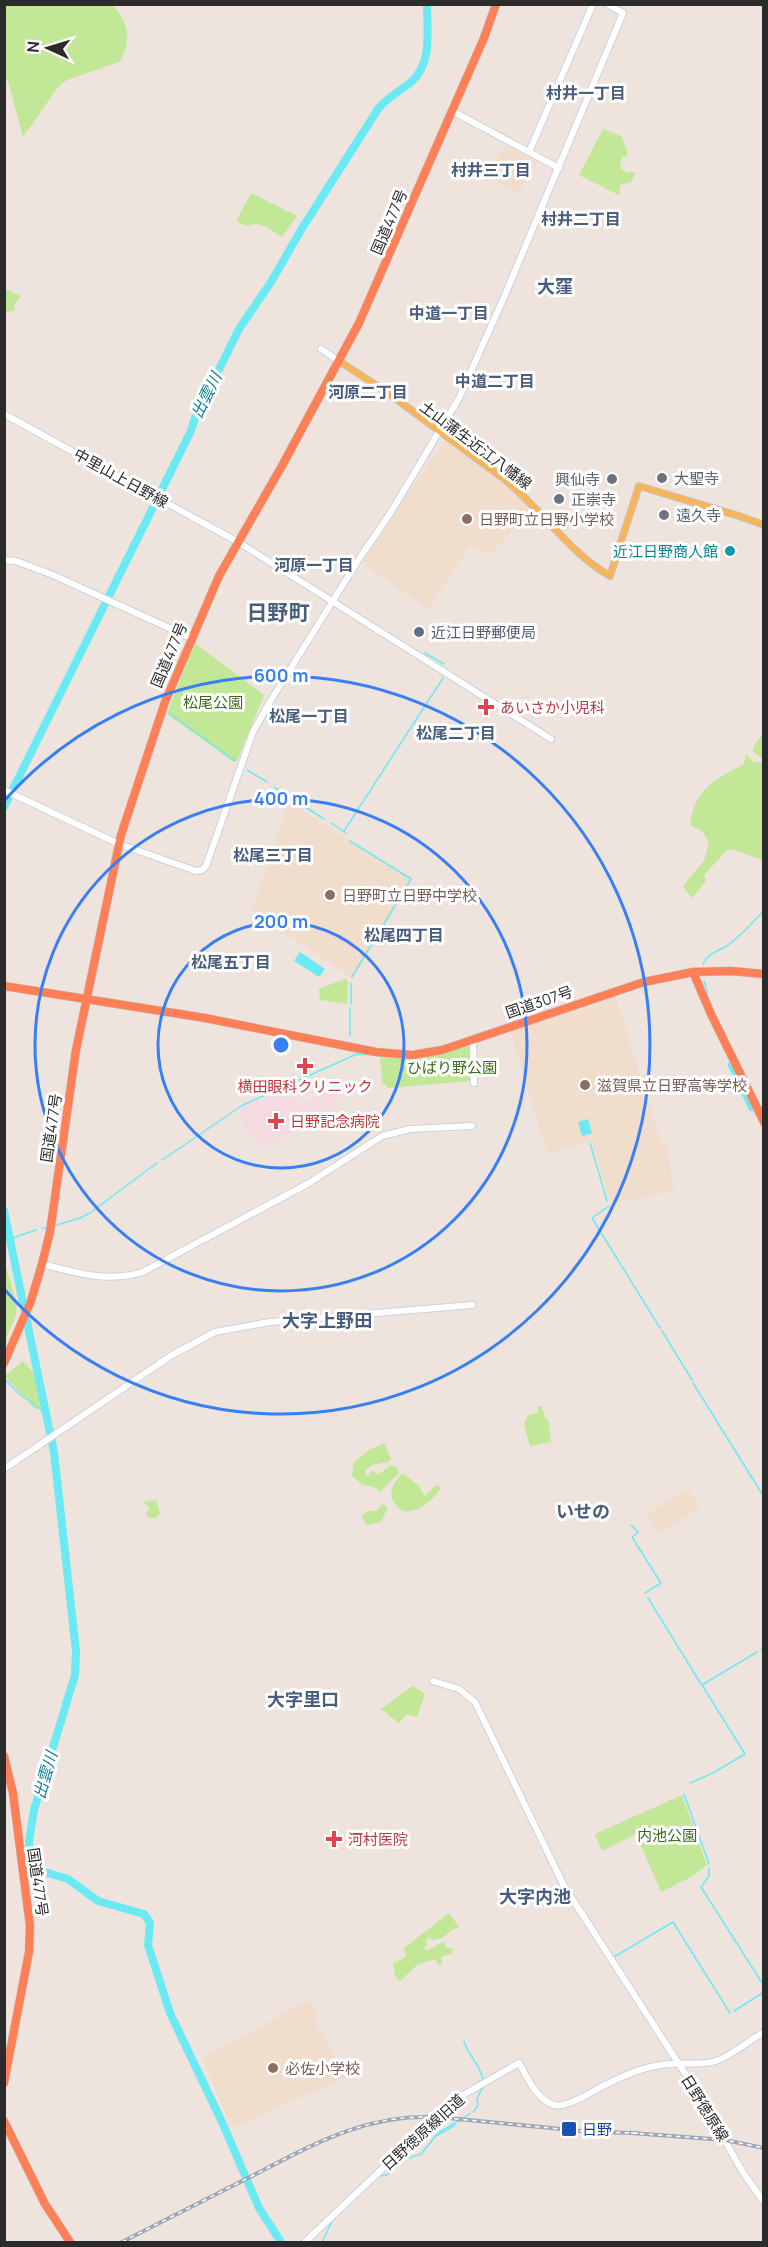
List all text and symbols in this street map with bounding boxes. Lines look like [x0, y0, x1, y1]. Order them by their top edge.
north arrow [18, 18, 78, 78]
text: N [22, 40, 44, 53]
district label: 村井一丁目 [546, 82, 626, 104]
district label: 村井三丁目 [451, 159, 531, 181]
street label: 国道477号 [366, 186, 412, 258]
district label: 村井二丁目 [541, 208, 621, 230]
district label: 大窪 [537, 274, 573, 298]
district label: 中道一丁目 [409, 302, 489, 324]
water label: 出雲川 [186, 367, 227, 421]
district label: 中道二丁目 [455, 370, 535, 392]
district label: 河原二丁目 [328, 381, 408, 403]
street label: 土山蒲生近江八幡線 [416, 396, 536, 494]
street label: 中里山上日野線 [70, 443, 172, 513]
place label: 大聖寺 [674, 468, 719, 489]
place label: 興仙寺 [555, 469, 600, 490]
marker: 大聖寺 [655, 471, 669, 485]
marker: 興仙寺 [605, 472, 619, 486]
place label: 正崇寺 [571, 489, 616, 510]
marker: 正崇寺 [552, 492, 566, 506]
place label: 遠久寺 [676, 505, 721, 526]
marker: 遠久寺 [657, 508, 671, 522]
place label: 日野町立日野小学校 [479, 509, 614, 530]
marker: 日野町立日野小学校 [460, 512, 474, 526]
place label: 近江日野商人館 [613, 541, 718, 562]
marker: 近江日野商人館 [723, 544, 737, 558]
district label: 河原一丁目 [274, 554, 354, 576]
district label: 日野町 [247, 598, 310, 626]
street label: 国道477号 [146, 619, 192, 691]
place label: 近江日野郵便局 [431, 622, 536, 643]
marker: 近江日野郵便局 [412, 625, 426, 639]
text: 600 m [254, 663, 308, 687]
park label: 松尾公園 [183, 692, 243, 713]
place label: あいさか小児科 [500, 697, 605, 718]
marker: あいさか小児科 [477, 698, 495, 716]
district label: 松尾一丁目 [269, 705, 349, 727]
district label: 松尾二丁目 [416, 722, 496, 744]
text: 400 m [254, 786, 308, 810]
district label: 松尾三丁目 [233, 844, 313, 866]
place label: 日野町立日野中学校 [342, 885, 477, 906]
marker: 日野町立日野中学校 [323, 888, 337, 902]
text: 200 m [254, 909, 308, 933]
district label: 松尾四丁目 [364, 924, 444, 946]
district label: 松尾五丁目 [191, 951, 271, 973]
street label: 国道307号 [502, 981, 576, 1023]
centre of rings [271, 1035, 291, 1055]
marker: 横田眼科クリニック [296, 1057, 314, 1075]
park label: ひばり野公園 [407, 1057, 497, 1078]
place label: 滋賀県立日野高等学校 [597, 1075, 747, 1096]
place label: 横田眼科クリニック [237, 1076, 373, 1097]
marker: 滋賀県立日野高等学校 [578, 1078, 592, 1092]
street label: 国道477号 [36, 1092, 66, 1164]
place label: 日野記念病院 [290, 1111, 380, 1132]
marker: 日野記念病院 [267, 1112, 285, 1130]
district label: 大字上野田 [282, 1308, 372, 1332]
district label: いせの [556, 1499, 610, 1523]
district label: 大字里口 [267, 1687, 339, 1711]
water label: 出雲川 [28, 1747, 63, 1801]
park label: 内池公園 [637, 1825, 697, 1846]
place label: 河村医院 [348, 1829, 408, 1850]
marker: 河村医院 [325, 1830, 343, 1848]
street label: 国道477号 [23, 1846, 53, 1918]
district label: 大字内池 [499, 1884, 571, 1908]
place label: 必佐小学校 [285, 2058, 360, 2079]
marker: 必佐小学校 [266, 2061, 280, 2075]
street label: 日野徳原線 [676, 2071, 734, 2145]
street label: 日野徳原線旧道 [377, 2089, 469, 2175]
place label: 日野 [582, 2119, 612, 2140]
marker: 日野 [560, 2120, 578, 2138]

